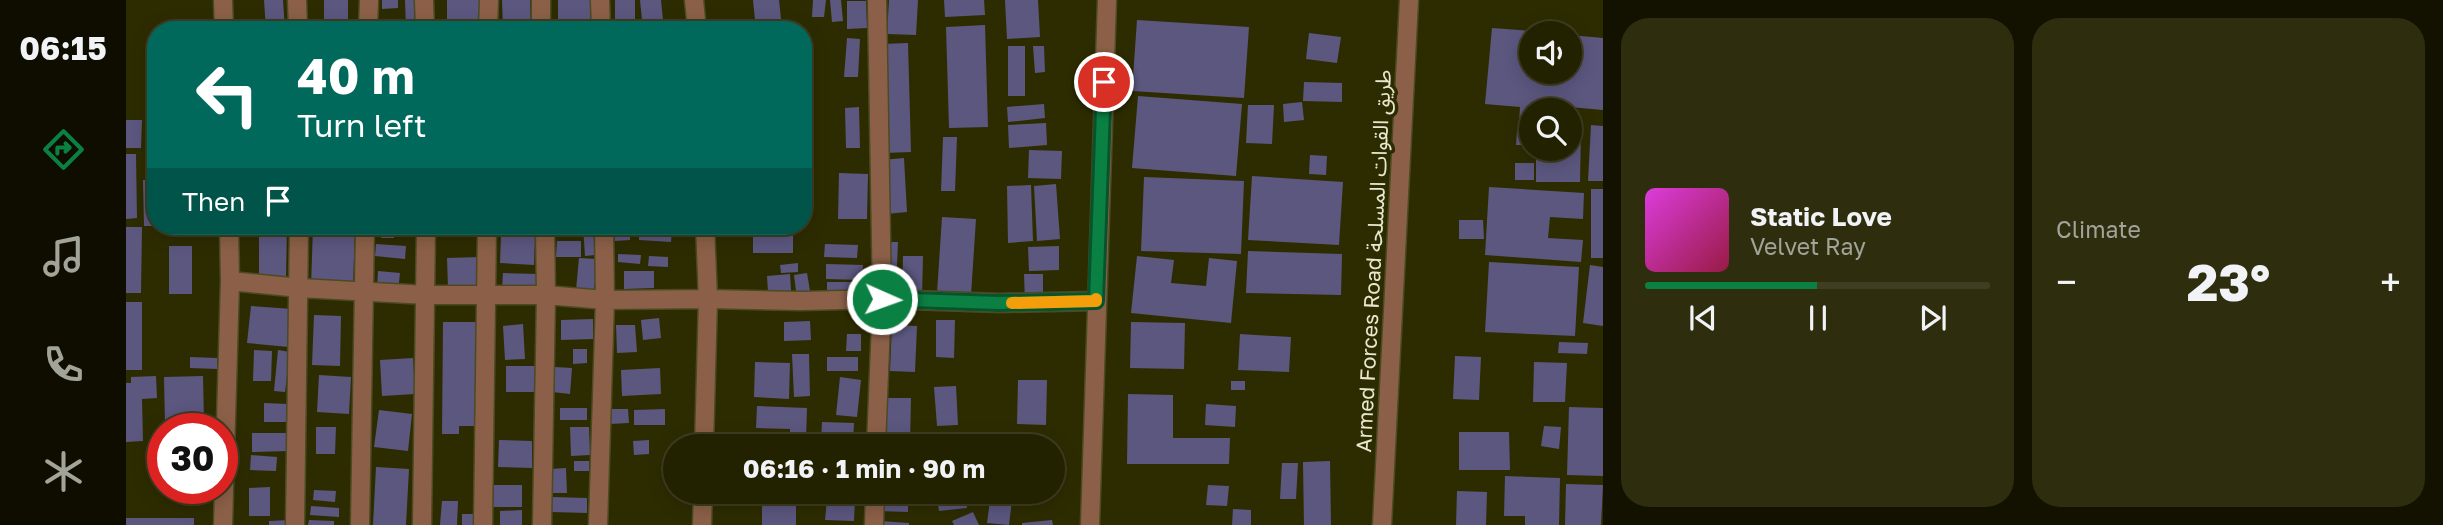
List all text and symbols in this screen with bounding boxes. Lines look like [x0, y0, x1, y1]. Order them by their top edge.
map controls [1519, 21, 1582, 161]
button: sound [1519, 21, 1582, 84]
text: 06:15 [19, 29, 107, 67]
text: 40 m [297, 46, 415, 105]
icon: left [182, 49, 273, 140]
pin [1074, 52, 1134, 112]
icon: arrive [1085, 63, 1123, 101]
street label: Armed Forces Road طريق القوات المسلحة [1350, 69, 1397, 453]
button: search [1519, 98, 1582, 161]
text: Turn left [297, 106, 426, 144]
icon: directions [39, 125, 88, 174]
icon: arrive [259, 182, 297, 220]
text: Then [182, 186, 245, 217]
text: Static Love [1750, 201, 1892, 232]
text: Climate [2056, 215, 2141, 243]
icon: music [39, 232, 88, 281]
text: Velvet Ray [1750, 232, 1866, 260]
text: 23° [2187, 250, 2270, 312]
text: − [2056, 259, 2077, 304]
text: + [2380, 259, 2401, 304]
position arrow [845, 262, 919, 336]
icon: previous [1684, 299, 1722, 337]
icon: pause [1799, 299, 1837, 337]
icon: next [1914, 299, 1952, 337]
icon: phone [39, 340, 88, 389]
speed limit sign: 30 [147, 413, 238, 504]
icon: climate [39, 447, 88, 496]
text: 06:16 · 1 min · 90 m [743, 453, 985, 484]

